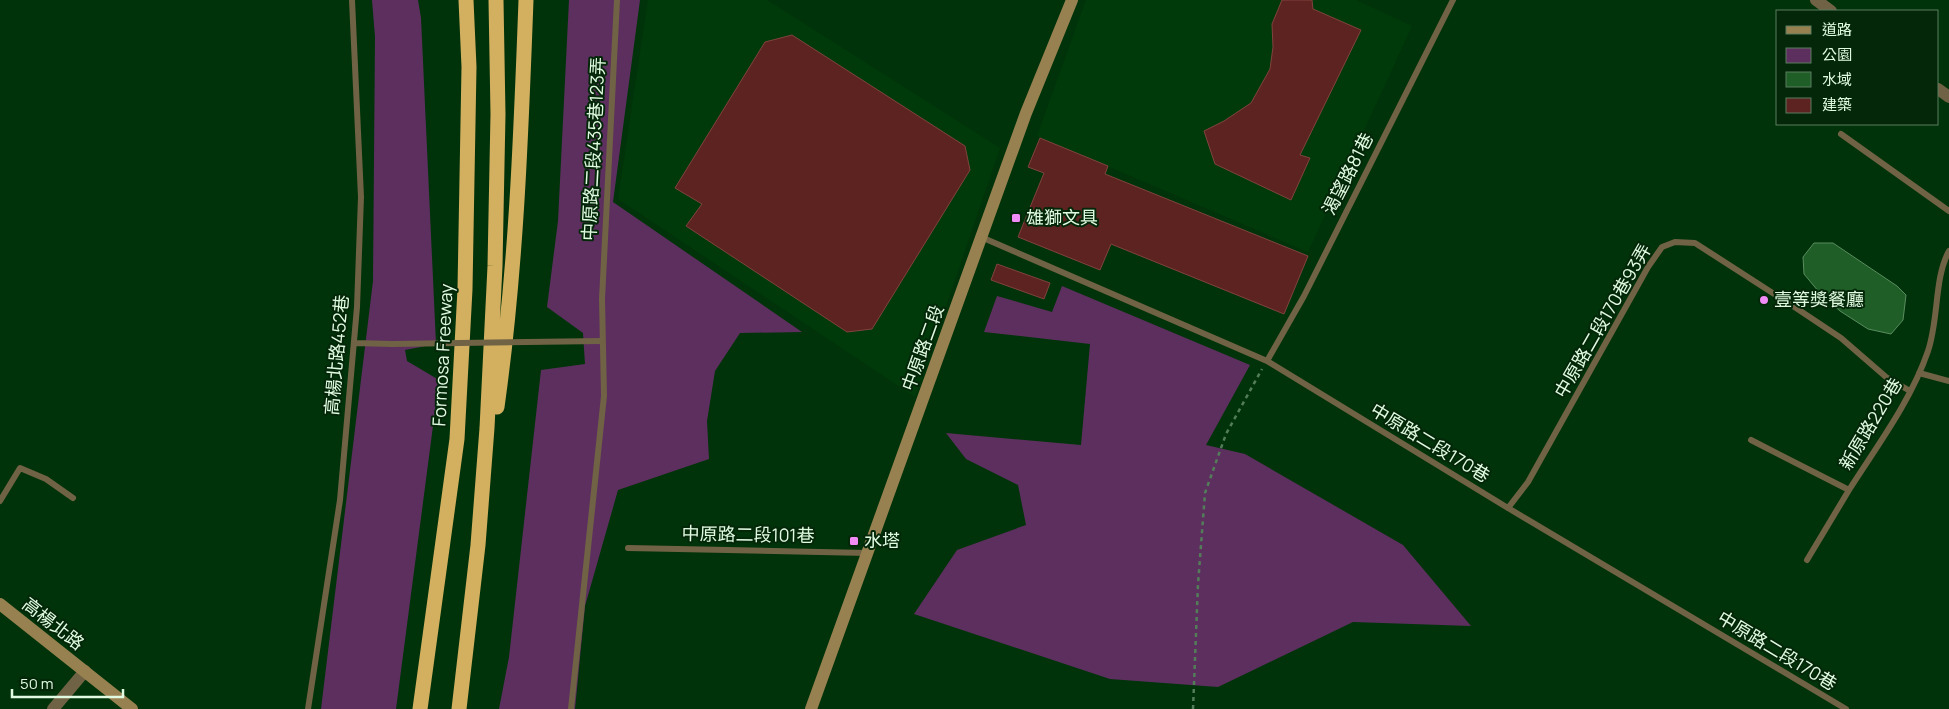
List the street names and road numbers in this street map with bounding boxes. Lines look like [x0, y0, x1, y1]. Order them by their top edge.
street label: 中原路二段435巷123弄 [576, 56, 610, 242]
street label: 渴望路81巷 [1316, 128, 1378, 219]
street label: 中原路二段170巷93弄 [1548, 239, 1656, 402]
street label: Formosa Freeway [426, 282, 458, 427]
street label: 高楊北路452巷 [319, 294, 353, 416]
street label: 中原路二段 [895, 301, 949, 394]
street label: 新原路220巷 [1833, 373, 1907, 474]
street label: 中原路二段170巷 [1366, 397, 1495, 487]
street label: 中原路二段101巷 [681, 521, 815, 547]
street label: 高楊北路 [18, 592, 89, 655]
street label: 中原路二段170巷 [1713, 605, 1842, 695]

